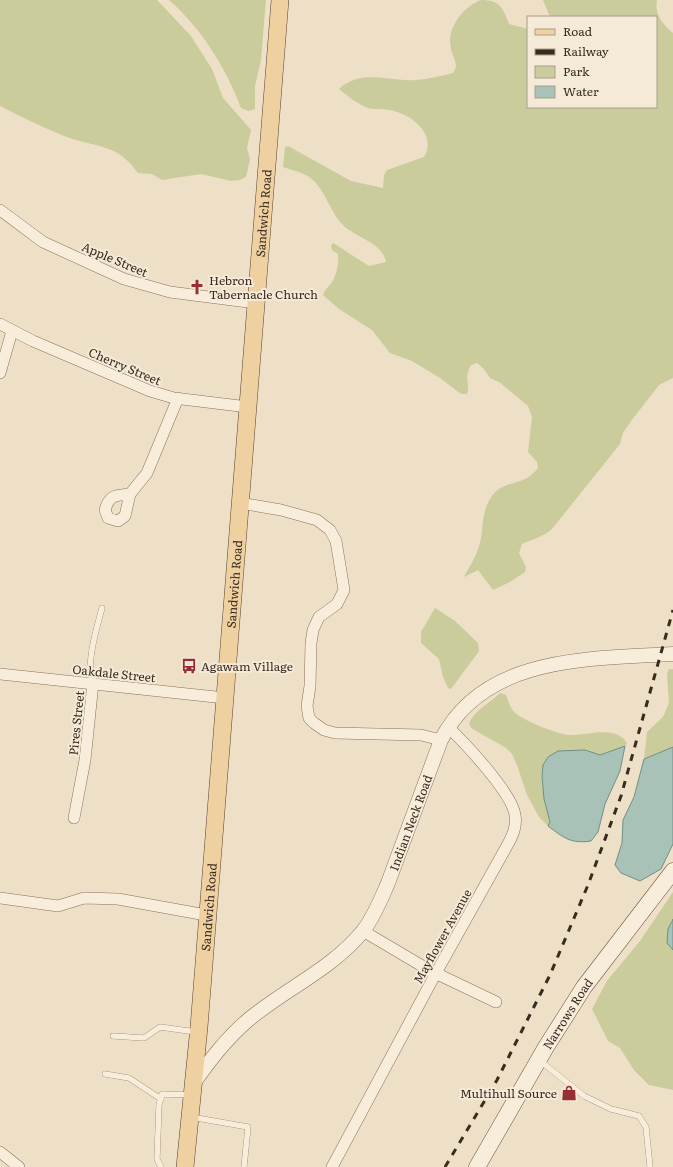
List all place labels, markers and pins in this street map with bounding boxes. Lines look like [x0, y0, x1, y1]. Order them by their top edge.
place label: Hebron Tabernacle Church [209, 271, 318, 303]
church icon: Hebron Tabernacle Church [188, 278, 206, 296]
bus stop icon: Agawam Village [180, 657, 198, 675]
place label: Agawam Village [201, 657, 293, 675]
place label: Multihull Source [460, 1084, 557, 1102]
shop icon: Multihull Source [560, 1084, 578, 1102]

